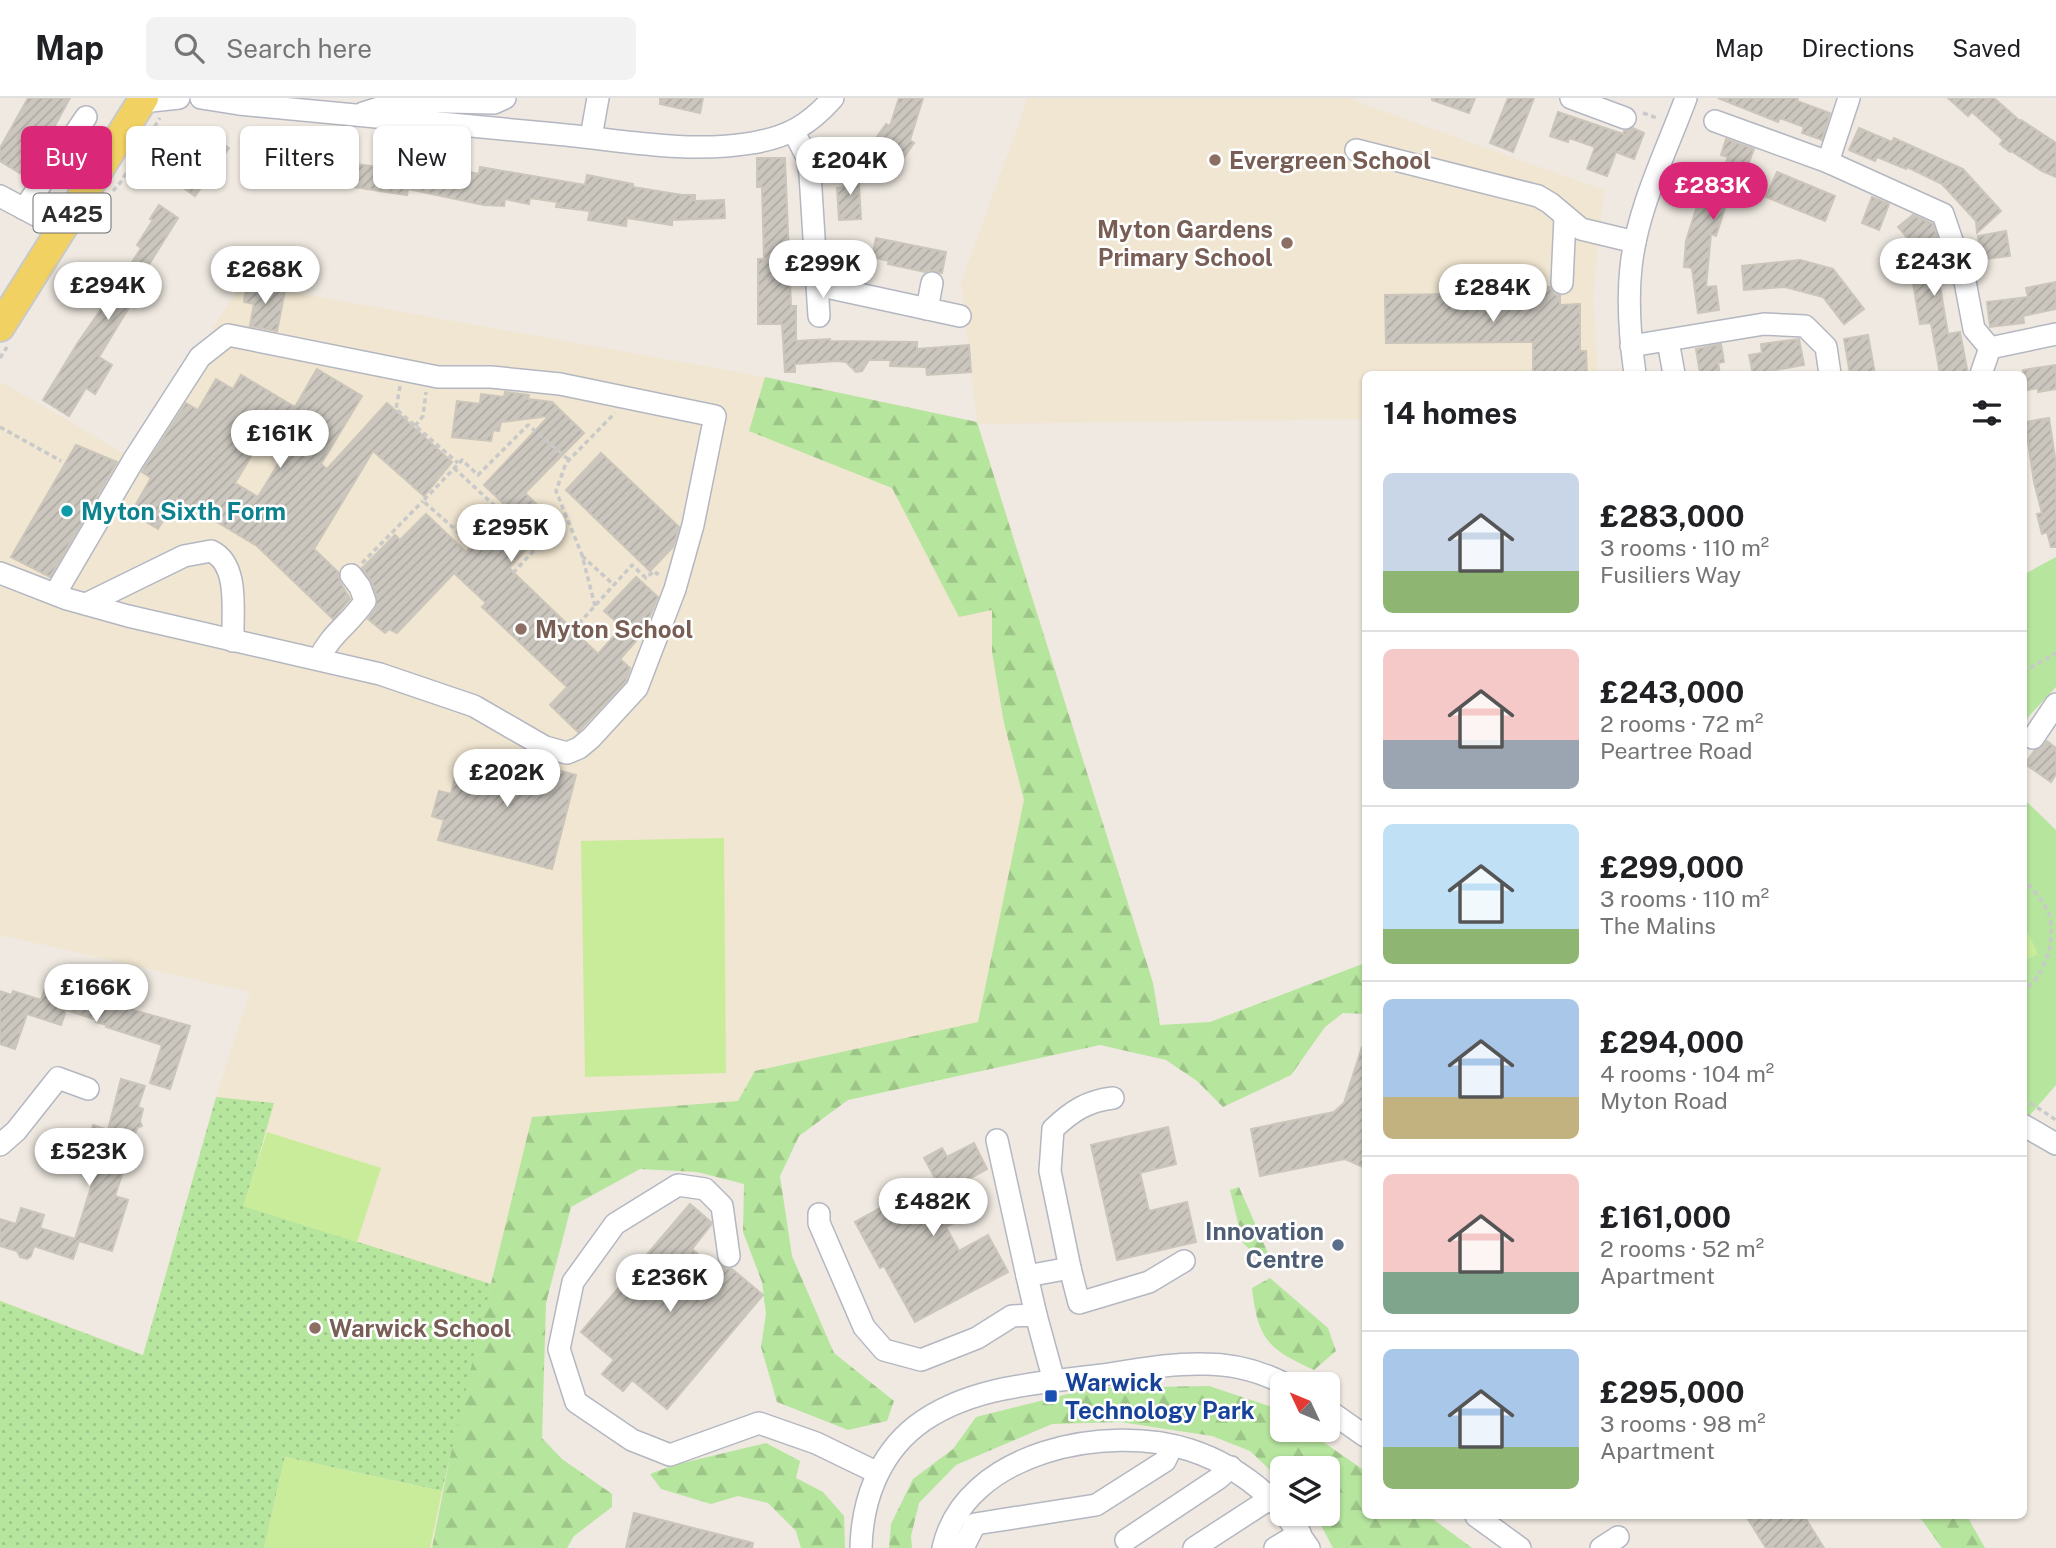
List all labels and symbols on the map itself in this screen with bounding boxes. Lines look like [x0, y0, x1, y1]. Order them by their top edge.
pin: £204K [801, 138, 899, 197]
place label: Evergreen School [1229, 146, 1431, 174]
marker: Evergreen School [1207, 152, 1223, 168]
pin: £283K [1664, 162, 1762, 222]
road number: A425 [34, 194, 110, 232]
place label: Myton Gardens Primary School [1097, 215, 1273, 271]
marker: Myton Gardens Primary School [1279, 235, 1295, 251]
pin: £243K [1885, 238, 1983, 298]
pin: £299K [774, 240, 872, 300]
pin: £268K [216, 246, 314, 306]
pin: £294K [59, 262, 157, 322]
pin: £284K [1444, 264, 1542, 324]
pin: £161K [231, 410, 329, 470]
place label: Myton Sixth Form [81, 497, 286, 525]
marker: Myton Sixth Form [59, 503, 75, 519]
pin: £295K [462, 504, 560, 564]
place label: Myton School [535, 615, 693, 643]
marker: Myton School [513, 621, 529, 637]
pin: £202K [458, 750, 556, 809]
pin: £166K [47, 964, 145, 1024]
pin: £523K [40, 1128, 138, 1188]
pin: £482K [884, 1178, 982, 1238]
place label: Innovation Centre [1205, 1217, 1324, 1273]
marker: Innovation Centre [1330, 1237, 1346, 1253]
pin: £236K [621, 1254, 719, 1314]
place label: Warwick School [329, 1314, 512, 1342]
marker: Warwick School [307, 1320, 323, 1336]
place label: Warwick Technology Park [1065, 1368, 1255, 1424]
north arrow [1270, 1372, 1340, 1442]
marker: Warwick Technology Park [1043, 1388, 1059, 1404]

